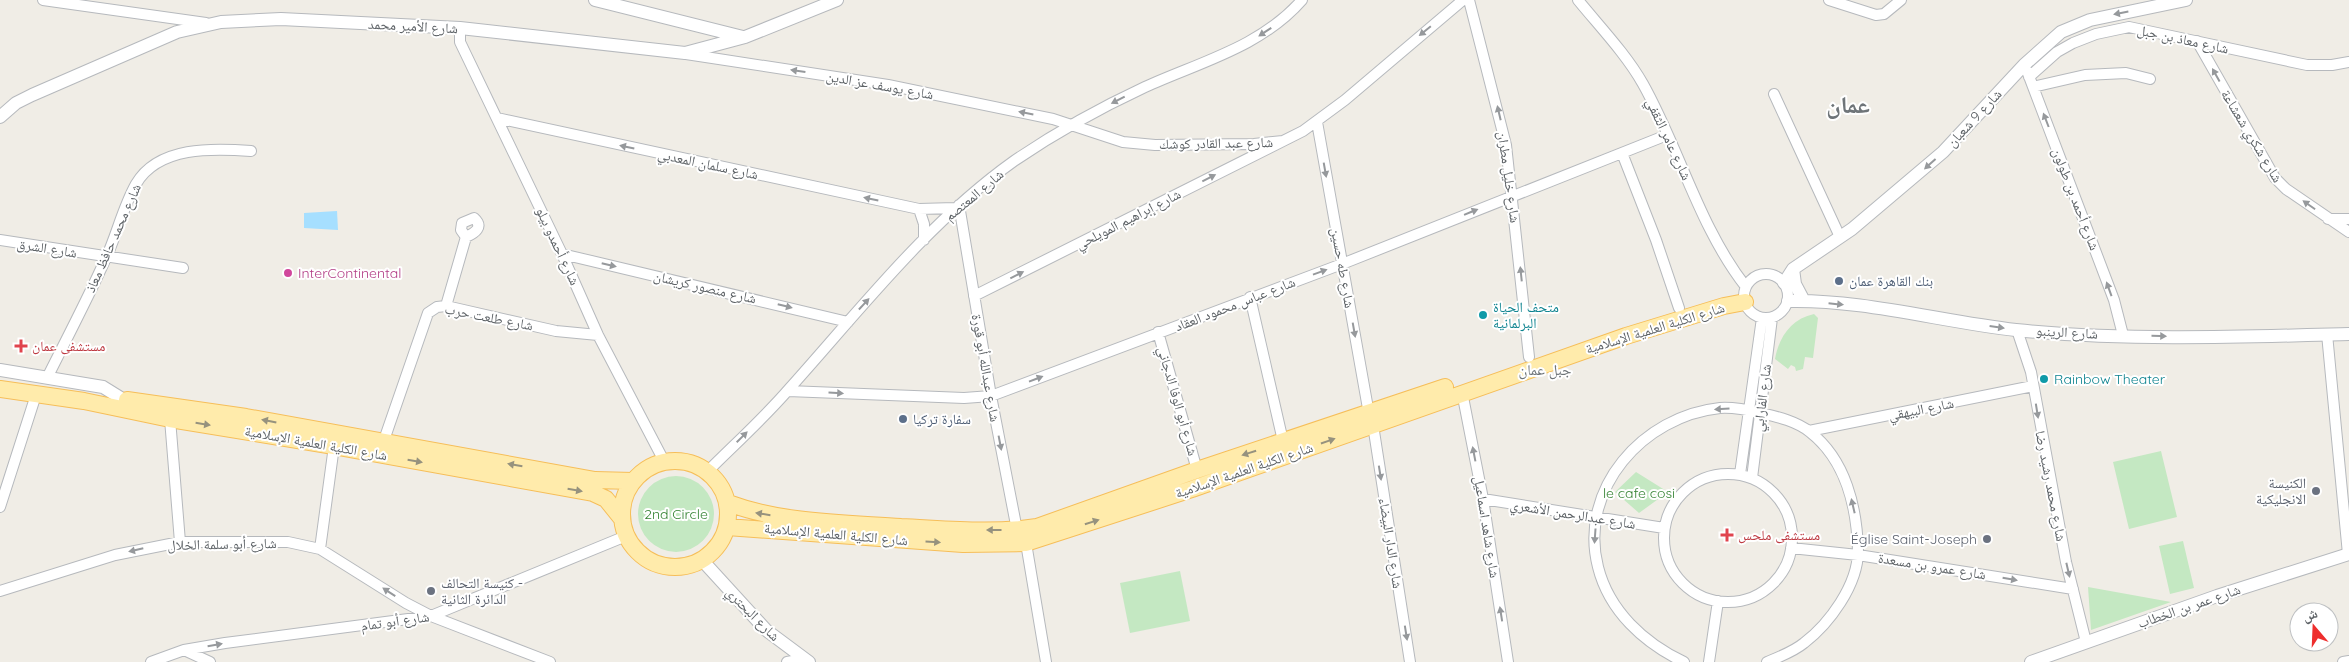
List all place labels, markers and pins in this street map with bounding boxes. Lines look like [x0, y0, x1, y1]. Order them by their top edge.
place label: InterContinental [298, 264, 402, 282]
marker: InterContinental [282, 267, 294, 279]
place label: بنك القاهرة عمان [1849, 272, 1933, 290]
marker: بنك القاهرة عمان [1833, 275, 1845, 287]
place label: متحف الحياة البرلمانية [1493, 298, 1559, 332]
marker: متحف الحياة البرلمانية [1477, 309, 1489, 321]
place label: مستشفى عمان [32, 337, 105, 355]
marker: مستشفى عمان [14, 339, 28, 353]
place label: Rainbow Theater [2054, 370, 2166, 388]
marker: Rainbow Theater [2038, 373, 2050, 385]
place label: سفارة تركيا [913, 410, 971, 428]
marker: سفارة تركيا [897, 413, 909, 425]
place label: الكنيسة الانجليكية [2256, 474, 2306, 508]
marker: الكنيسة الانجليكية [2310, 485, 2322, 497]
place label: مستشفى ملحس [1738, 526, 1820, 544]
marker: مستشفى ملحس [1720, 528, 1734, 542]
place label: Église Saint-Joseph [1851, 530, 1977, 548]
marker: Église Saint-Joseph [1981, 533, 1993, 545]
place label: كنيسة التحالف - الدائرة الثانية [441, 574, 523, 608]
marker: كنيسة التحالف - الدائرة الثانية [425, 585, 437, 597]

